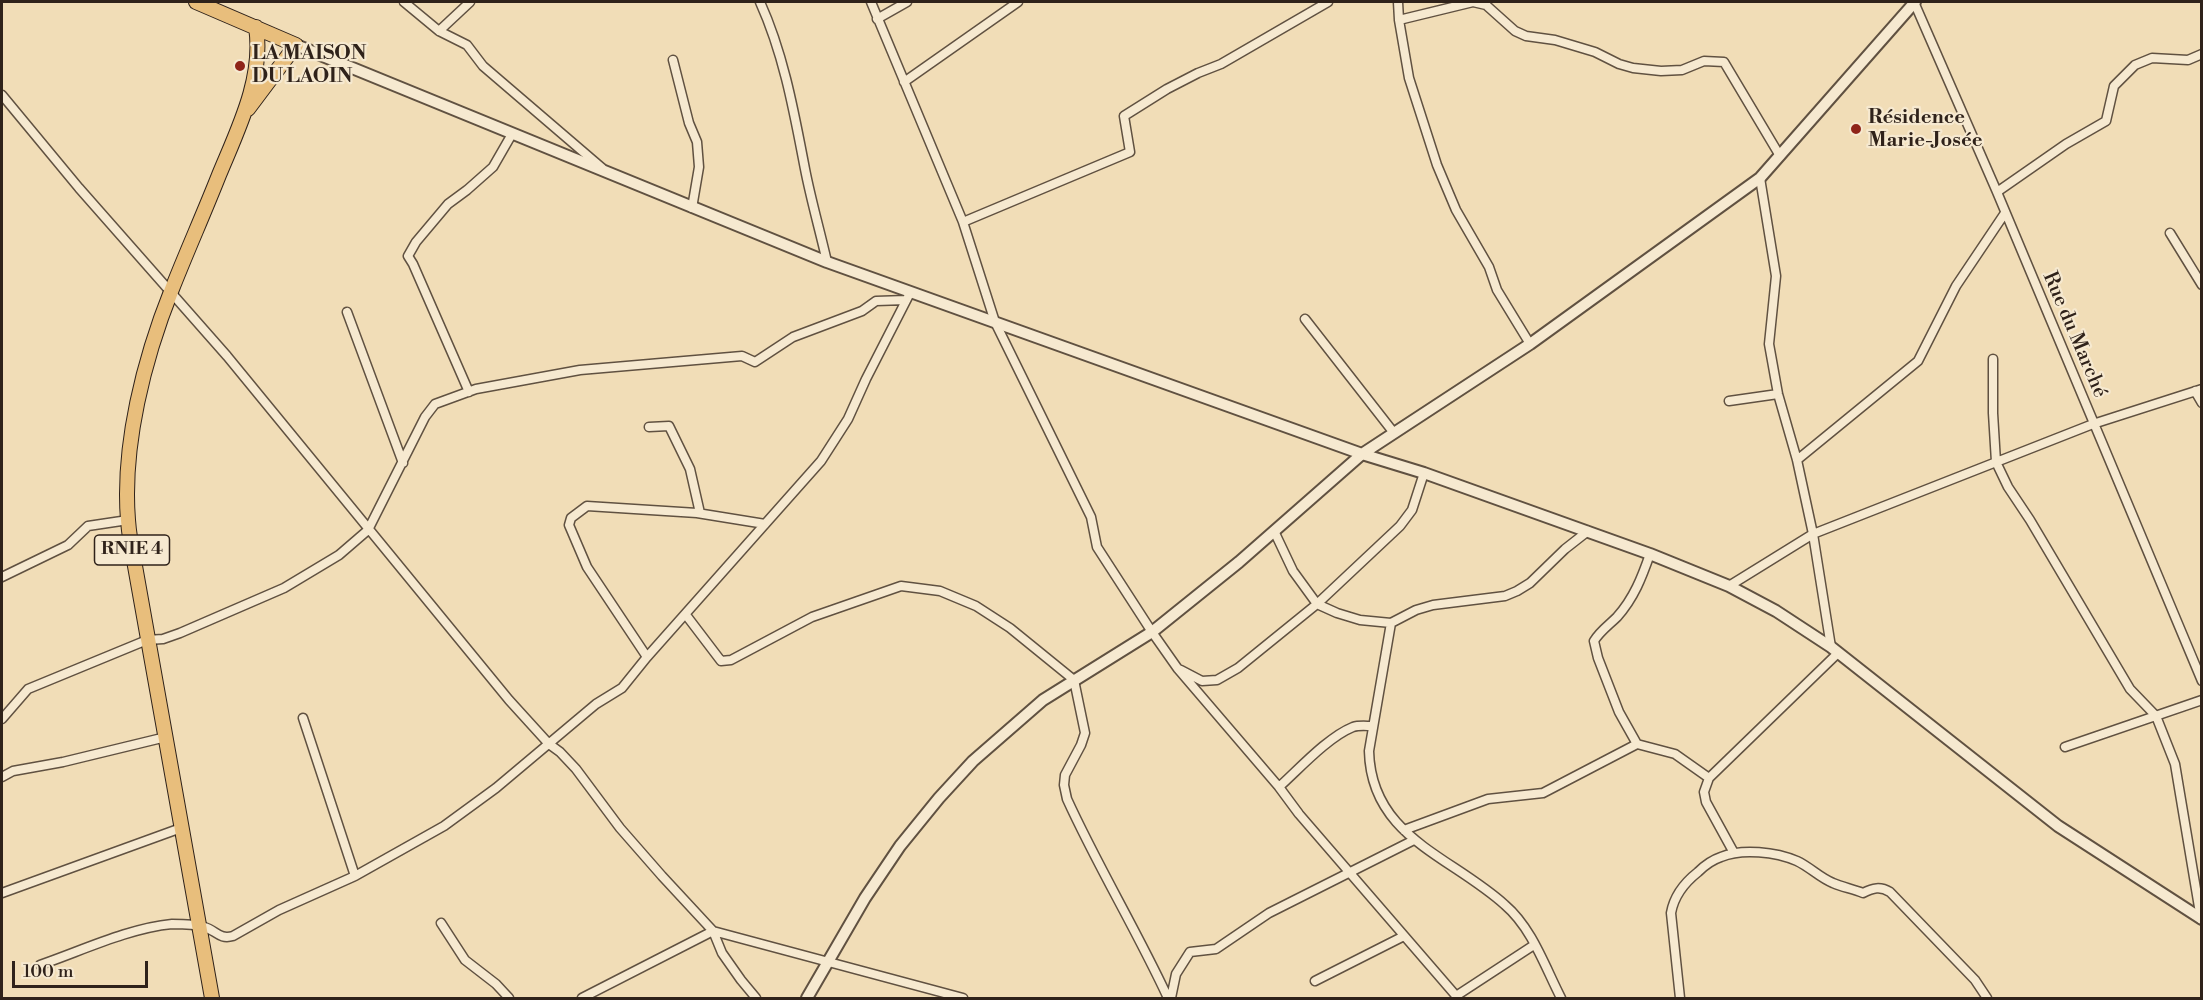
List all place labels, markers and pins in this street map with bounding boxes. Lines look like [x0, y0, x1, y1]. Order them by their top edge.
place label: LA MAISON DU LAOIN [252, 42, 367, 89]
marker: LA MAISON DU LAOIN [233, 59, 247, 73]
place label: Résidence Marie-Josée [1868, 106, 1982, 153]
marker: Résidence Marie-Josée [1849, 122, 1863, 136]

